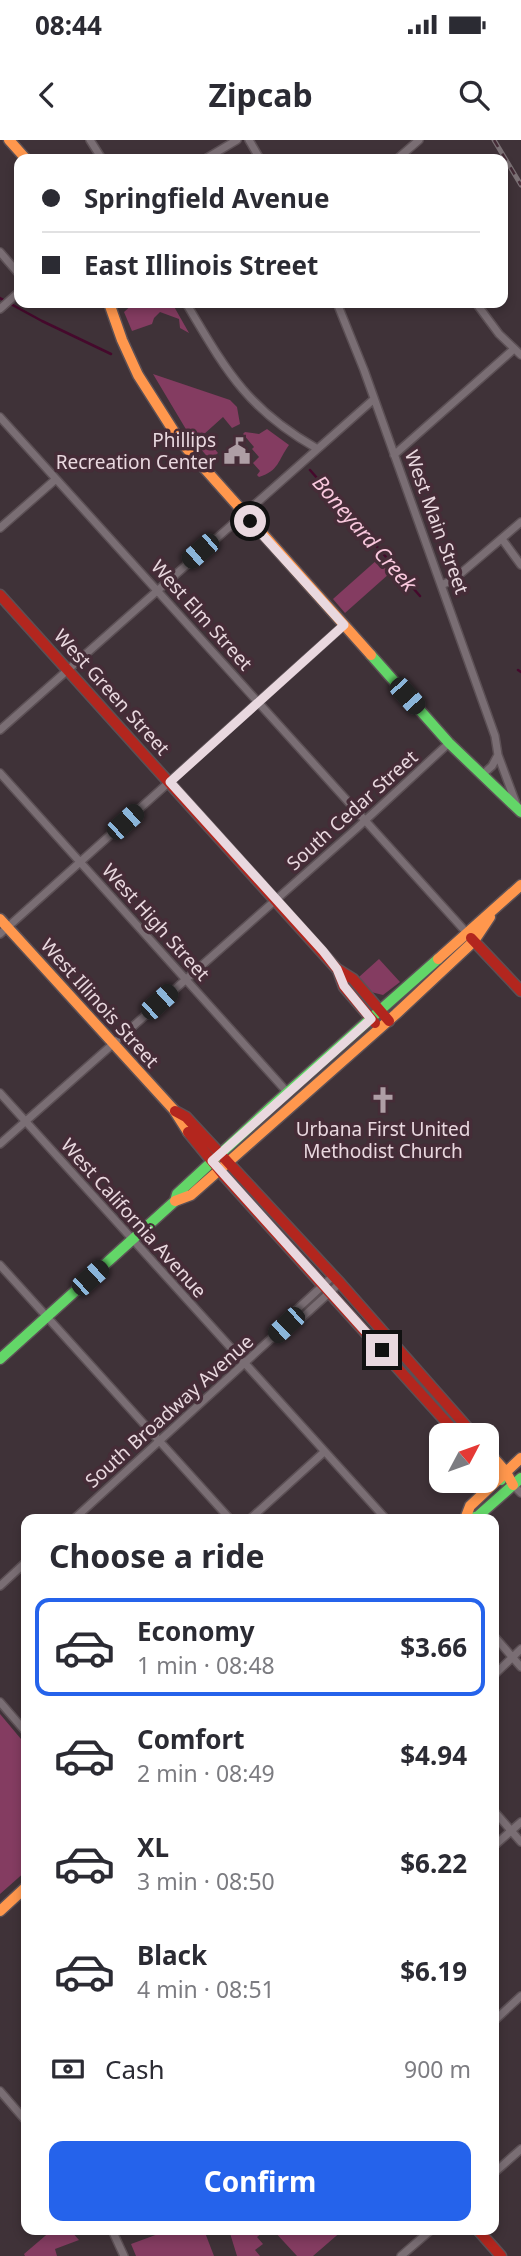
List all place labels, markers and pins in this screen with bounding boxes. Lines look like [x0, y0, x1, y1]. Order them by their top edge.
place label: Phillips Recreation Center [56, 427, 216, 475]
public building icon: Phillips Recreation Center [222, 436, 252, 466]
church icon: Urbana First United Methodist Church [368, 1085, 398, 1115]
place label: Urbana First United Methodist Church [296, 1116, 470, 1164]

